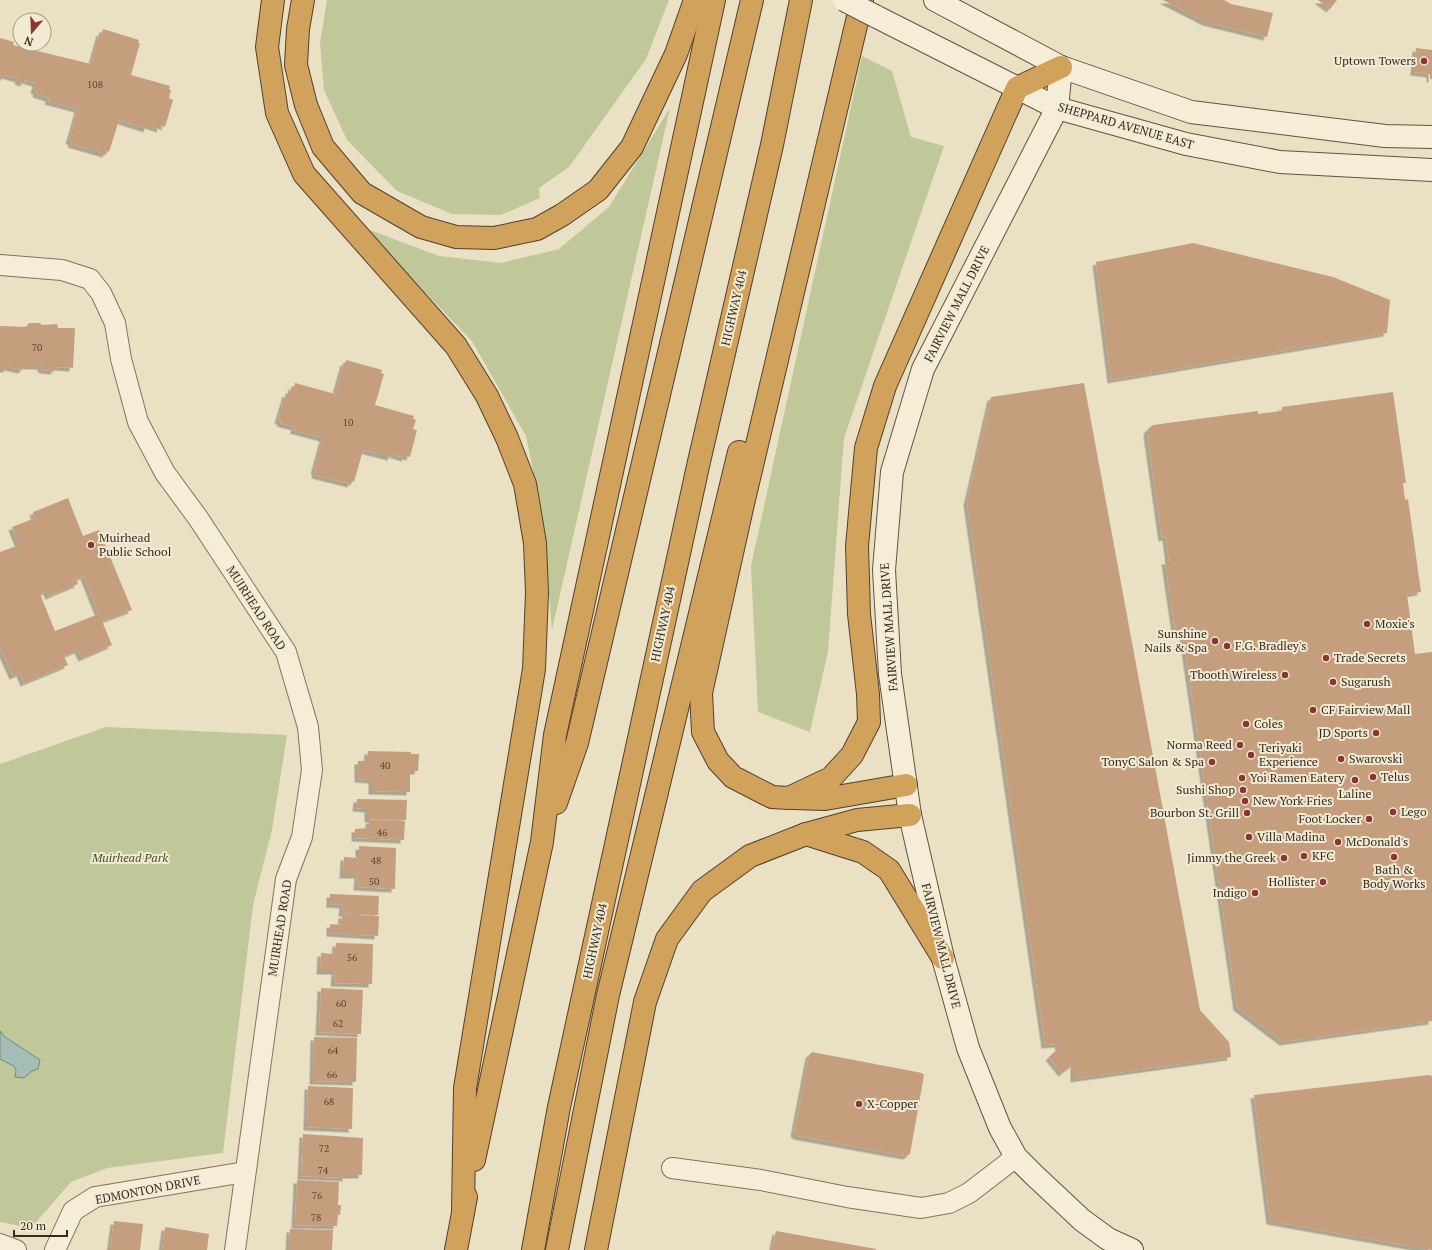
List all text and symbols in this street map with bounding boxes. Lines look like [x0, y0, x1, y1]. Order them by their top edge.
north arrow [12, 12, 52, 52]
text: N [22, 33, 35, 49]
place label: Uptown Towers [1334, 53, 1416, 68]
marker: Uptown Towers [1419, 56, 1429, 66]
house number: 108 [87, 78, 103, 91]
street label: SHEPPARD AVENUE EAST [1057, 99, 1196, 152]
street label: FAIRVIEW MALL DRIVE [921, 243, 992, 364]
street label: HIGHWAY 404 [718, 268, 750, 347]
house number: 70 [32, 341, 42, 354]
house number: 10 [343, 416, 353, 429]
place label: Muirhead Public School [99, 530, 172, 559]
marker: Muirhead Public School [86, 540, 96, 550]
street label: FAIRVIEW MALL DRIVE [877, 562, 900, 692]
street label: MUIRHEAD ROAD [223, 563, 289, 653]
street label: HIGHWAY 404 [647, 584, 678, 663]
place label: Moxie's [1375, 616, 1415, 631]
marker: Moxie's [1362, 619, 1372, 629]
place label: Sunshine Nails & Spa [1144, 626, 1207, 655]
marker: Sunshine Nails & Spa [1210, 636, 1220, 646]
place label: F.G. Bradley's [1235, 638, 1306, 653]
marker: F.G. Bradley's [1222, 641, 1232, 651]
place label: Trade Secrets [1334, 650, 1406, 665]
marker: Trade Secrets [1321, 653, 1331, 663]
place label: Tbooth Wireless [1190, 667, 1277, 682]
marker: Tbooth Wireless [1280, 670, 1290, 680]
place label: Sugarush [1341, 674, 1390, 689]
marker: Sugarush [1328, 677, 1338, 687]
place label: CF Fairview Mall [1321, 702, 1411, 717]
marker: CF Fairview Mall [1308, 705, 1318, 715]
place label: Coles [1254, 716, 1283, 731]
marker: Coles [1241, 719, 1251, 729]
place label: JD Sports [1318, 725, 1368, 740]
marker: JD Sports [1371, 728, 1381, 738]
place label: Norma Reed [1166, 737, 1232, 752]
marker: Norma Reed [1235, 740, 1245, 750]
place label: Teriyaki Experience [1259, 740, 1318, 769]
marker: Teriyaki Experience [1246, 750, 1256, 760]
place label: Swarovski [1349, 751, 1403, 766]
place label: TonyC Salon & Spa [1101, 754, 1204, 769]
marker: Swarovski [1336, 754, 1346, 764]
marker: TonyC Salon & Spa [1207, 757, 1217, 767]
house number: 40 [380, 759, 390, 772]
place label: Telus [1381, 769, 1409, 784]
place label: Yoi Ramen Eatery [1250, 770, 1345, 785]
marker: Telus [1368, 772, 1378, 782]
marker: Yoi Ramen Eatery [1237, 773, 1247, 783]
marker: Laline [1350, 775, 1360, 785]
place label: Sushi Shop [1176, 782, 1235, 797]
marker: Sushi Shop [1238, 785, 1248, 795]
place label: Laline [1338, 786, 1372, 801]
place label: New York Fries [1253, 793, 1332, 808]
marker: New York Fries [1240, 796, 1250, 806]
place label: Lego [1401, 804, 1427, 819]
place label: Bourbon St. Grill [1150, 805, 1239, 820]
marker: Lego [1388, 807, 1398, 817]
marker: Bourbon St. Grill [1242, 808, 1252, 818]
place label: Foot Locker [1298, 811, 1361, 826]
marker: Foot Locker [1364, 814, 1374, 824]
house number: 46 [377, 826, 388, 839]
place label: Villa Madina [1257, 829, 1325, 844]
marker: Villa Madina [1244, 832, 1254, 842]
place label: McDonald's [1346, 834, 1408, 849]
marker: McDonald's [1333, 837, 1343, 847]
place label: KFC [1312, 848, 1334, 863]
park label: Muirhead Park [91, 850, 168, 865]
place label: Jimmy the Greek [1187, 850, 1277, 865]
marker: KFC [1299, 851, 1309, 861]
marker: Bath & Body Works [1389, 852, 1399, 862]
marker: Jimmy the Greek [1279, 853, 1289, 863]
house number: 48 [371, 854, 381, 867]
place label: Bath & Body Works [1363, 862, 1425, 891]
place label: Hollister [1268, 874, 1315, 889]
house number: 50 [369, 875, 379, 888]
marker: Hollister [1318, 877, 1328, 887]
street label: MUIRHEAD ROAD [264, 878, 295, 977]
street label: FAIRVIEW MALL DRIVE [919, 882, 964, 1010]
place label: Indigo [1212, 885, 1247, 900]
marker: Indigo [1250, 888, 1260, 898]
street label: HIGHWAY 404 [579, 901, 610, 980]
house number: 56 [347, 951, 358, 964]
house number: 60 [336, 997, 346, 1010]
house number: 62 [333, 1017, 343, 1030]
house number: 64 [328, 1044, 339, 1057]
house number: 66 [327, 1068, 338, 1081]
house number: 68 [324, 1095, 334, 1108]
place label: X-Copper [867, 1096, 918, 1111]
marker: X-Copper [854, 1099, 864, 1109]
house number: 72 [319, 1142, 329, 1155]
house number: 74 [318, 1164, 329, 1177]
street label: EDMONTON DRIVE [94, 1172, 202, 1207]
house number: 76 [312, 1189, 323, 1202]
house number: 78 [311, 1211, 321, 1224]
scale bar [14, 1212, 67, 1238]
text: 20 m [20, 1218, 47, 1233]

